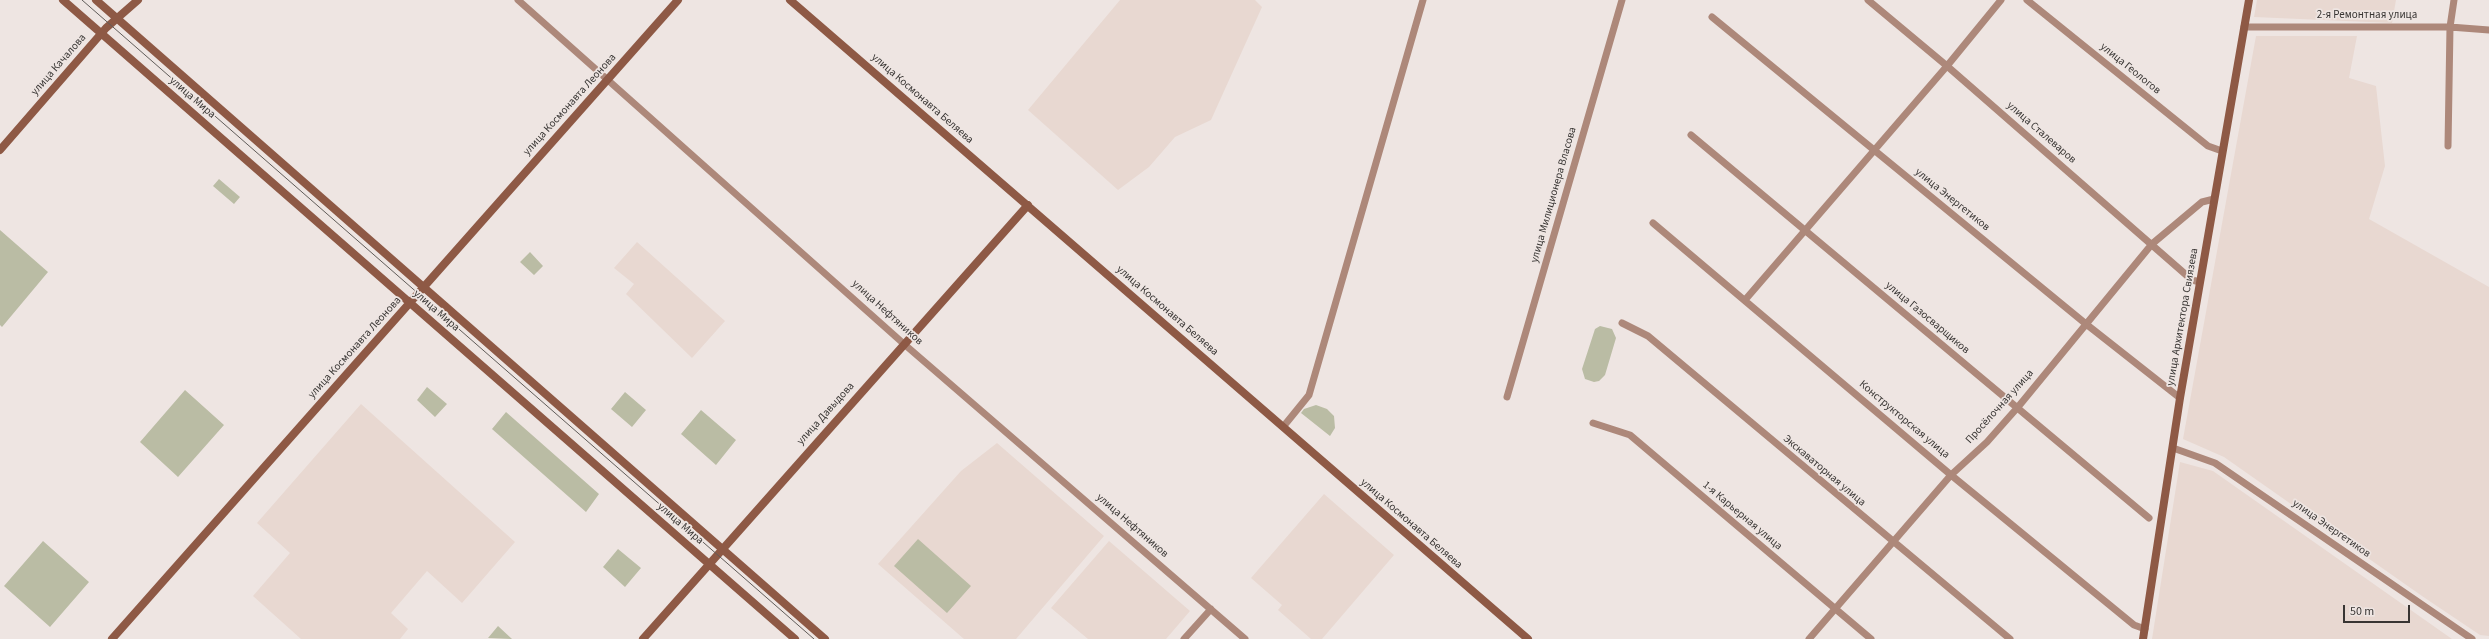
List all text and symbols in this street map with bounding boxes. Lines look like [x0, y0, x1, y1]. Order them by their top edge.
street label: 2-я Ремонтная улица [2317, 9, 2417, 23]
street label: улица Качалова [29, 32, 89, 98]
street label: улица Геологов [2097, 41, 2163, 97]
street label: улица Космонавта Леонова [521, 51, 619, 159]
street label: улица Космонавта Беляева [868, 51, 976, 147]
street label: улица Мира [166, 74, 218, 122]
street label: улица Сталеваров [2004, 99, 2078, 167]
street label: улица Милиционера Власова [1528, 126, 1580, 264]
street label: улица Энергетиков [1912, 166, 1992, 234]
street label: улица Архитектора Свиязева [2164, 247, 2202, 387]
street label: улица Космонавта Беляева [1113, 263, 1221, 359]
street label: улица Нефтяников [849, 278, 925, 348]
street label: улица Газосварщиков [1882, 279, 1972, 357]
street label: улица Мира [410, 287, 462, 335]
street label: улица Космонавта Леонова [306, 294, 404, 402]
street label: Просёлочная улица [1963, 367, 2037, 447]
street label: Конструкторская улица [1856, 378, 1952, 462]
street label: улица Давыдова [794, 380, 858, 448]
street label: Экскаваторная улица [1780, 433, 1868, 509]
street label: улица Космонавта Беляева [1357, 476, 1465, 572]
street label: 1-я Карьерная улица [1699, 479, 1785, 553]
street label: улица Нефтяников [1093, 491, 1171, 561]
street label: улица Энергетиков [2289, 497, 2373, 561]
street label: улица Мира [654, 500, 706, 548]
scale bar [2345, 597, 2412, 623]
text: 50 m [2350, 603, 2374, 620]

